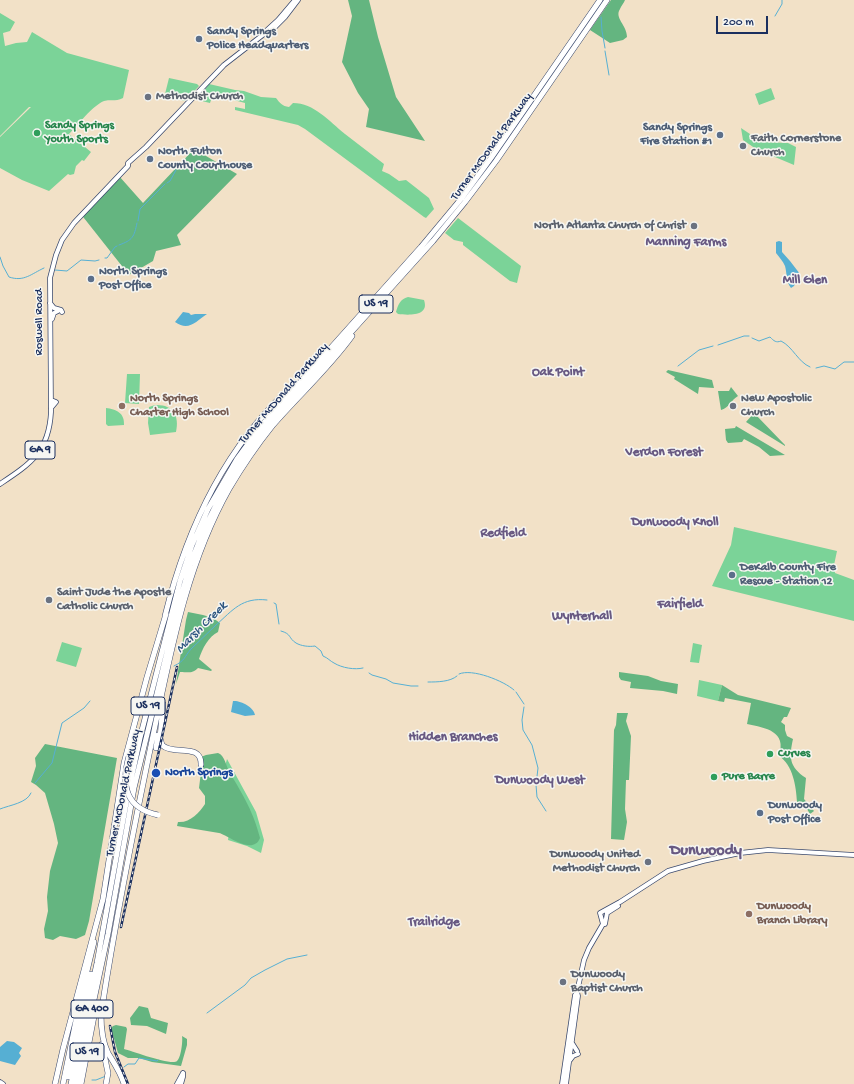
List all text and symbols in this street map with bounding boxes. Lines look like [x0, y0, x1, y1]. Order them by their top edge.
scale bar [718, 8, 770, 34]
text: 200 m [723, 16, 754, 30]
place label: Sandy Springs Police Headquarters [207, 25, 308, 53]
marker: Sandy Springs Police Headquarters [194, 34, 204, 44]
place label: Methodist Church [156, 90, 243, 104]
street label: Turner McDonald Parkway [448, 90, 536, 204]
marker: Methodist Church [143, 92, 153, 102]
place label: Sandy Springs Youth Sports [45, 119, 114, 147]
place label: Sandy Springs Fire Station #1 [640, 121, 712, 149]
marker: Sandy Springs Youth Sports [32, 128, 42, 138]
marker: Sandy Springs Fire Station #1 [715, 130, 725, 140]
place label: Faith Cornerstone Church [751, 132, 841, 160]
marker: Faith Cornerstone Church [738, 141, 748, 151]
place label: North Fulton County Courthouse [158, 145, 252, 173]
marker: North Fulton County Courthouse [145, 154, 155, 164]
place label: North Atlanta Church of Christ [534, 219, 686, 233]
marker: North Atlanta Church of Christ [689, 221, 699, 231]
district label: Manning Farms [646, 235, 726, 251]
place label: North Springs Post Office [99, 265, 167, 293]
district label: Mill Glen [783, 273, 827, 289]
marker: North Springs Post Office [86, 274, 96, 284]
street label: Roswell Road [33, 289, 47, 355]
road number: US 19 [359, 295, 393, 313]
street label: Turner McDonald Parkway [236, 340, 332, 448]
district label: Oak Point [532, 365, 584, 381]
place label: North Springs Charter High School [130, 392, 229, 420]
place label: New Apostolic Church [741, 392, 811, 420]
marker: North Springs Charter High School [117, 401, 127, 411]
marker: New Apostolic Church [728, 401, 738, 411]
road number: GA 9 [25, 441, 55, 459]
district label: Verdon Forest [626, 445, 702, 461]
district label: Dunwoody Knoll [631, 515, 719, 531]
district label: Redfield [480, 526, 526, 542]
place label: DeKalb County Fire Rescue - Station 12 [740, 561, 836, 589]
marker: DeKalb County Fire Rescue - Station 12 [727, 570, 737, 580]
place label: Saint Jude the Apostle Catholic Church [57, 586, 171, 614]
marker: Saint Jude the Apostle Catholic Church [44, 595, 54, 605]
district label: Fairfield [657, 597, 703, 613]
water label: Marsh Creek [173, 599, 231, 657]
district label: Wynterhall [552, 609, 612, 625]
road number: US 19 [131, 697, 165, 715]
street label: Turner McDonald Parkway [103, 728, 145, 858]
district label: Hidden Branches [409, 730, 497, 746]
place label: Curves [778, 747, 810, 761]
marker: Curves [765, 749, 775, 759]
place label: North Springs [165, 766, 233, 780]
marker: North Springs [150, 767, 162, 779]
place label: Pure Barre [722, 770, 775, 784]
marker: Pure Barre [709, 772, 719, 782]
district label: Dunwoody West [495, 773, 585, 789]
place label: Dunwoody Post Office [768, 799, 822, 827]
marker: Dunwoody Post Office [755, 808, 765, 818]
district label: Dunwoody [670, 842, 742, 862]
place label: Dunwoody United Methodist Church [550, 848, 640, 876]
marker: Dunwoody United Methodist Church [643, 857, 653, 867]
place label: Dunwoody Branch Library [757, 900, 828, 928]
marker: Dunwoody Branch Library [744, 909, 754, 919]
district label: Trailridge [408, 915, 460, 931]
place label: Dunwoody Baptist Church [571, 968, 643, 996]
marker: Dunwoody Baptist Church [558, 977, 568, 987]
road number: GA 400 [71, 1000, 113, 1018]
road number: US 19 [70, 1043, 104, 1061]

